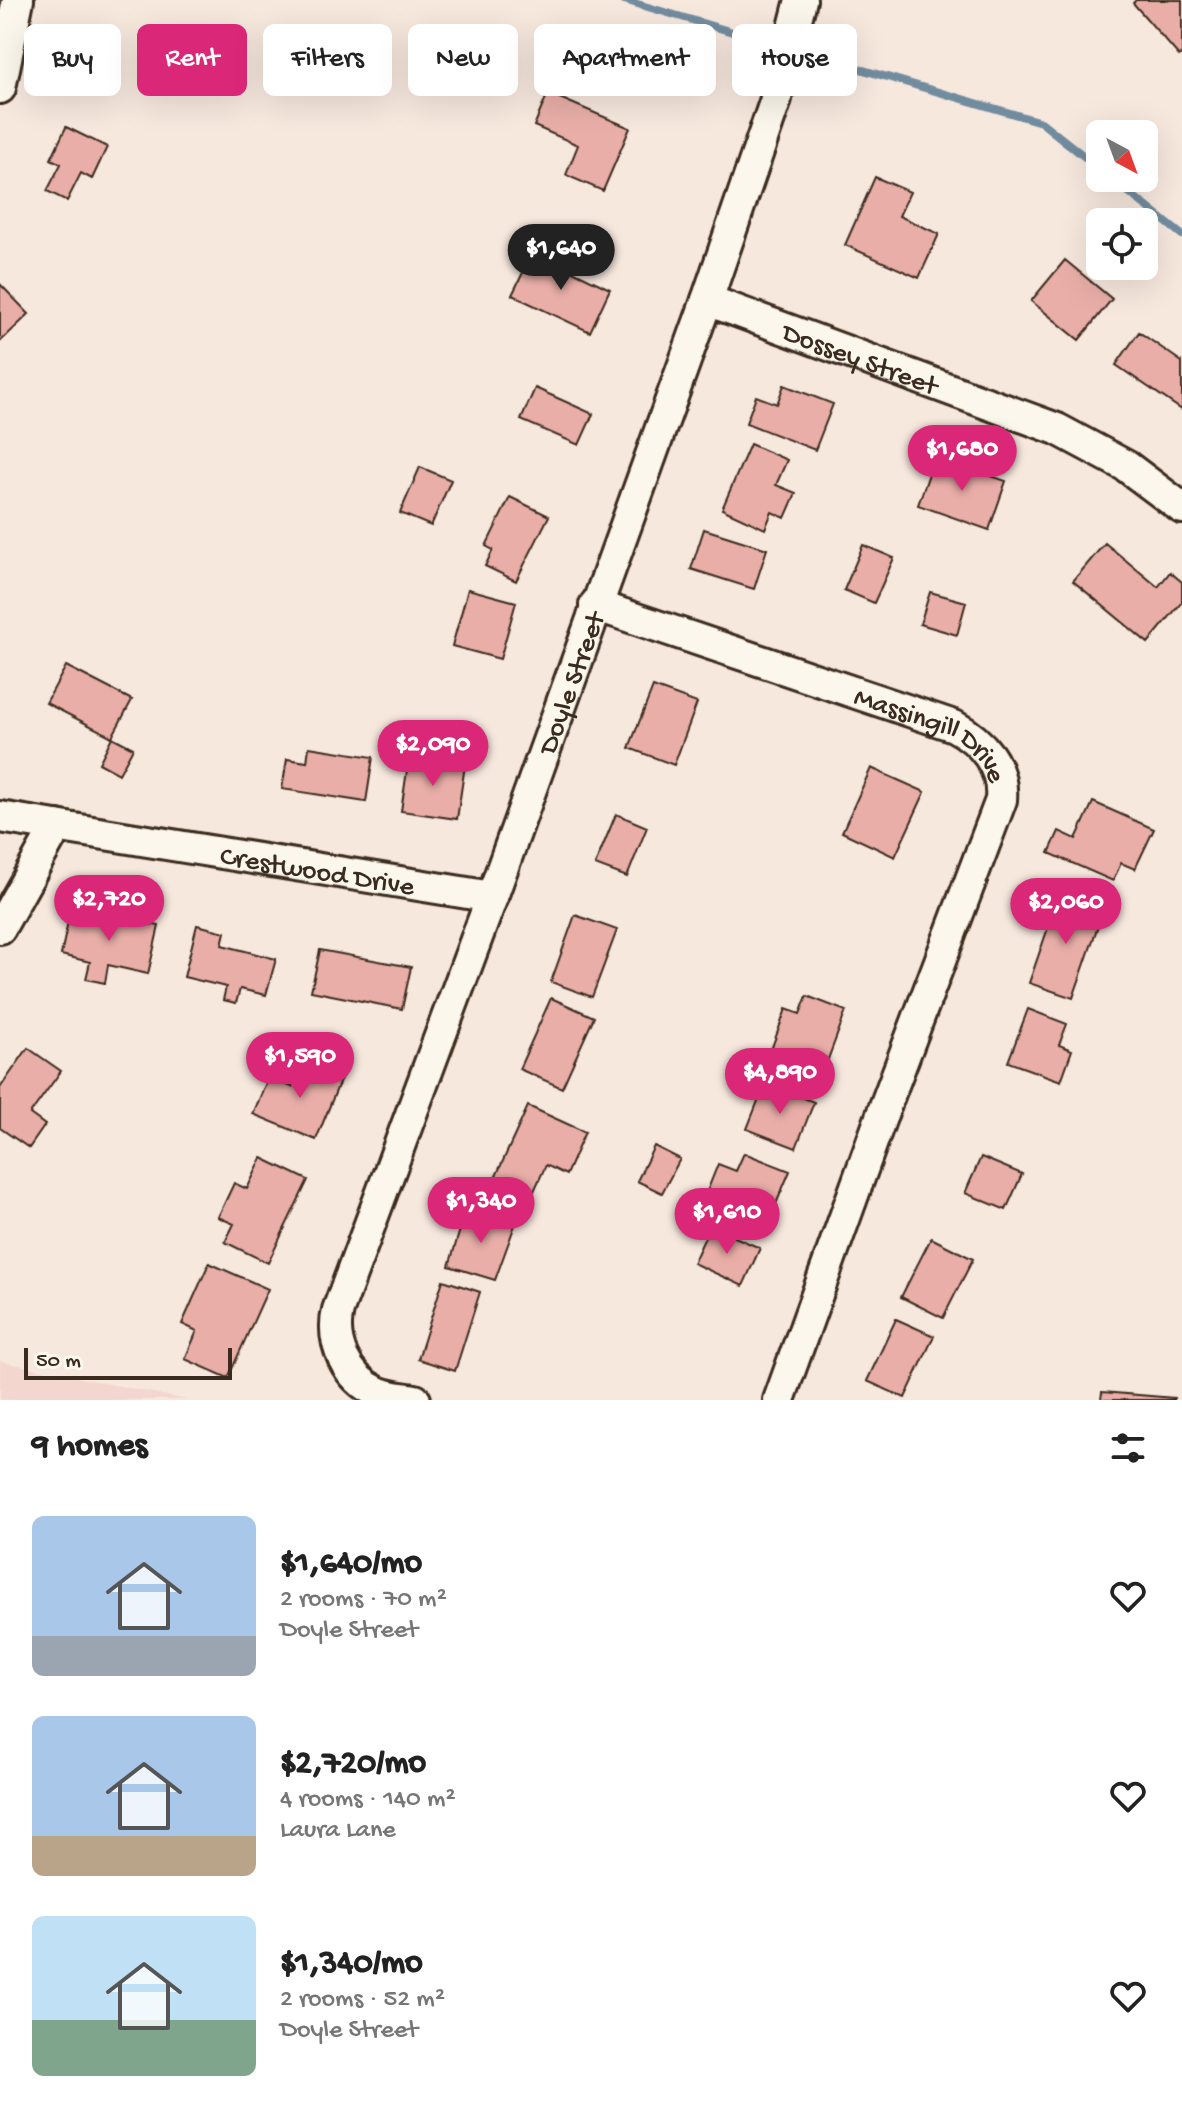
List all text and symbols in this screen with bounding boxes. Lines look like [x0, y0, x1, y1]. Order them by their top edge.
chip: Buy [24, 24, 121, 96]
chip: Rent [137, 24, 247, 96]
chip: Filters [263, 24, 392, 96]
chip: New [408, 24, 518, 96]
chip: Apartment [534, 24, 716, 96]
chip: House [732, 24, 857, 96]
north arrow [1086, 120, 1158, 192]
map controls [1086, 120, 1158, 280]
button: locate [1086, 208, 1158, 280]
pin: $1,640 [496, 224, 626, 292]
text: $1,640 [526, 234, 596, 265]
street label: Dossey Street [775, 317, 944, 405]
pin: $1,680 [897, 425, 1027, 493]
text: $1,680 [926, 435, 998, 466]
street label: Doyle Street [532, 606, 615, 761]
street label: Massingill Drive [849, 682, 1012, 788]
pin: $2,090 [368, 720, 498, 788]
text: $2,090 [395, 730, 471, 761]
street label: Crestwood Drive [218, 841, 417, 905]
pin: $2,720 [44, 875, 174, 943]
pin: $2,060 [1001, 878, 1131, 946]
text: $2,720 [72, 885, 146, 916]
text: $2,060 [1028, 888, 1104, 919]
pin: $1,590 [235, 1032, 365, 1100]
text: $1,590 [264, 1042, 336, 1073]
pin: $4,890 [715, 1048, 845, 1116]
text: $4,890 [743, 1058, 817, 1089]
pin: $1,340 [416, 1177, 546, 1245]
text: $1,340 [446, 1187, 516, 1218]
pin: $1,610 [662, 1188, 792, 1256]
text: $1,610 [693, 1198, 761, 1229]
scale bar [24, 1344, 232, 1380]
text: 50 m [36, 1349, 81, 1375]
icon: filters [1106, 1426, 1150, 1470]
text: 9 homes [32, 1428, 147, 1468]
text: $1,640/mo [280, 1545, 422, 1585]
icon: home [96, 1548, 192, 1644]
icon: heart [1106, 1574, 1150, 1618]
text: 2 rooms · 70 m² [280, 1585, 447, 1616]
text: Doyle Street [280, 1616, 418, 1647]
text: $2,720/mo [280, 1745, 426, 1785]
icon: home [96, 1748, 192, 1844]
icon: heart [1106, 1774, 1150, 1818]
text: 4 rooms · 140 m² [280, 1785, 456, 1816]
text: Laura Lane [280, 1816, 396, 1847]
text: $1,340/mo [280, 1945, 423, 1985]
icon: home [96, 1948, 192, 2044]
icon: heart [1106, 1974, 1150, 2018]
text: 2 rooms · 52 m² [280, 1985, 445, 2016]
text: Doyle Street [280, 2016, 418, 2047]

